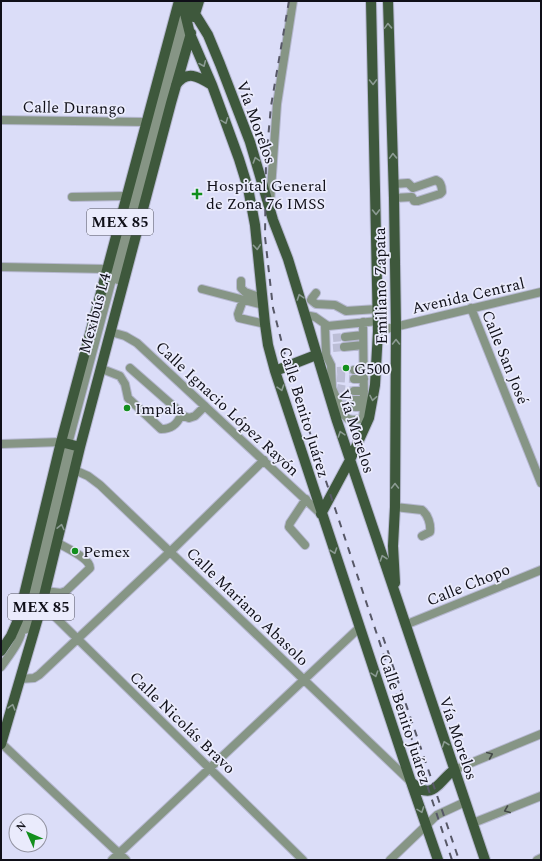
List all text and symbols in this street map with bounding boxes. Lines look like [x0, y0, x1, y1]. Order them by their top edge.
one-way arrow [384, 23, 393, 29]
one-way arrow [198, 60, 206, 68]
street label: Vía Morelos [230, 77, 282, 167]
one-way arrow [369, 79, 377, 85]
street label: Calle Durango [22, 95, 126, 121]
one-way arrow [221, 118, 229, 125]
one-way arrow [389, 153, 397, 159]
one-way arrow [252, 156, 261, 163]
place label: Hospital General de Zona 76 IMSS [206, 174, 327, 216]
marker: Hospital General de Zona 76 IMSS [191, 188, 203, 200]
road number: MEX 85 [87, 209, 153, 235]
one-way arrow [372, 209, 380, 215]
street label: Emiliano Zapata [368, 227, 394, 345]
one-way arrow [252, 244, 261, 250]
street label: Mexibús L4 [73, 270, 117, 356]
street label: Avenida Central [409, 271, 527, 321]
one-way arrow [296, 293, 304, 300]
street label: Calle San José [475, 307, 535, 408]
street label: Calle Ignacio López Rayón [150, 335, 305, 482]
one-way arrow [392, 339, 400, 345]
street label: Calle Benito Juárez [273, 344, 335, 481]
place label: G500 [354, 357, 390, 381]
marker: G500 [341, 363, 351, 373]
one-way arrow [276, 385, 284, 392]
street label: Vía Morelos [331, 386, 381, 476]
one-way arrow [370, 395, 378, 401]
place label: Impala [135, 397, 185, 421]
marker: Impala [122, 403, 132, 413]
one-way arrow [338, 431, 346, 438]
one-way arrow [391, 483, 399, 489]
one-way arrow [57, 524, 65, 530]
place label: Pemex [83, 540, 130, 564]
street label: Calle Mariano Abasolo [181, 542, 314, 672]
marker: Pemex [70, 546, 80, 556]
one-way arrow [329, 547, 337, 554]
one-way arrow [379, 554, 388, 561]
street label: Calle Chopo [423, 557, 514, 613]
road number: MEX 85 [8, 594, 74, 620]
street label: Calle Benito Juárez [373, 651, 438, 788]
street label: Calle Nicolás Bravo [124, 666, 241, 780]
one-way arrow [370, 670, 378, 677]
street label: Vía Morelos [433, 693, 484, 783]
one-way arrow [7, 703, 16, 710]
one-way arrow [442, 740, 450, 747]
one-way arrow [486, 752, 494, 760]
one-way arrow [503, 805, 510, 813]
one-way arrow [416, 807, 424, 814]
north arrow [8, 813, 48, 853]
text: N [12, 817, 30, 835]

